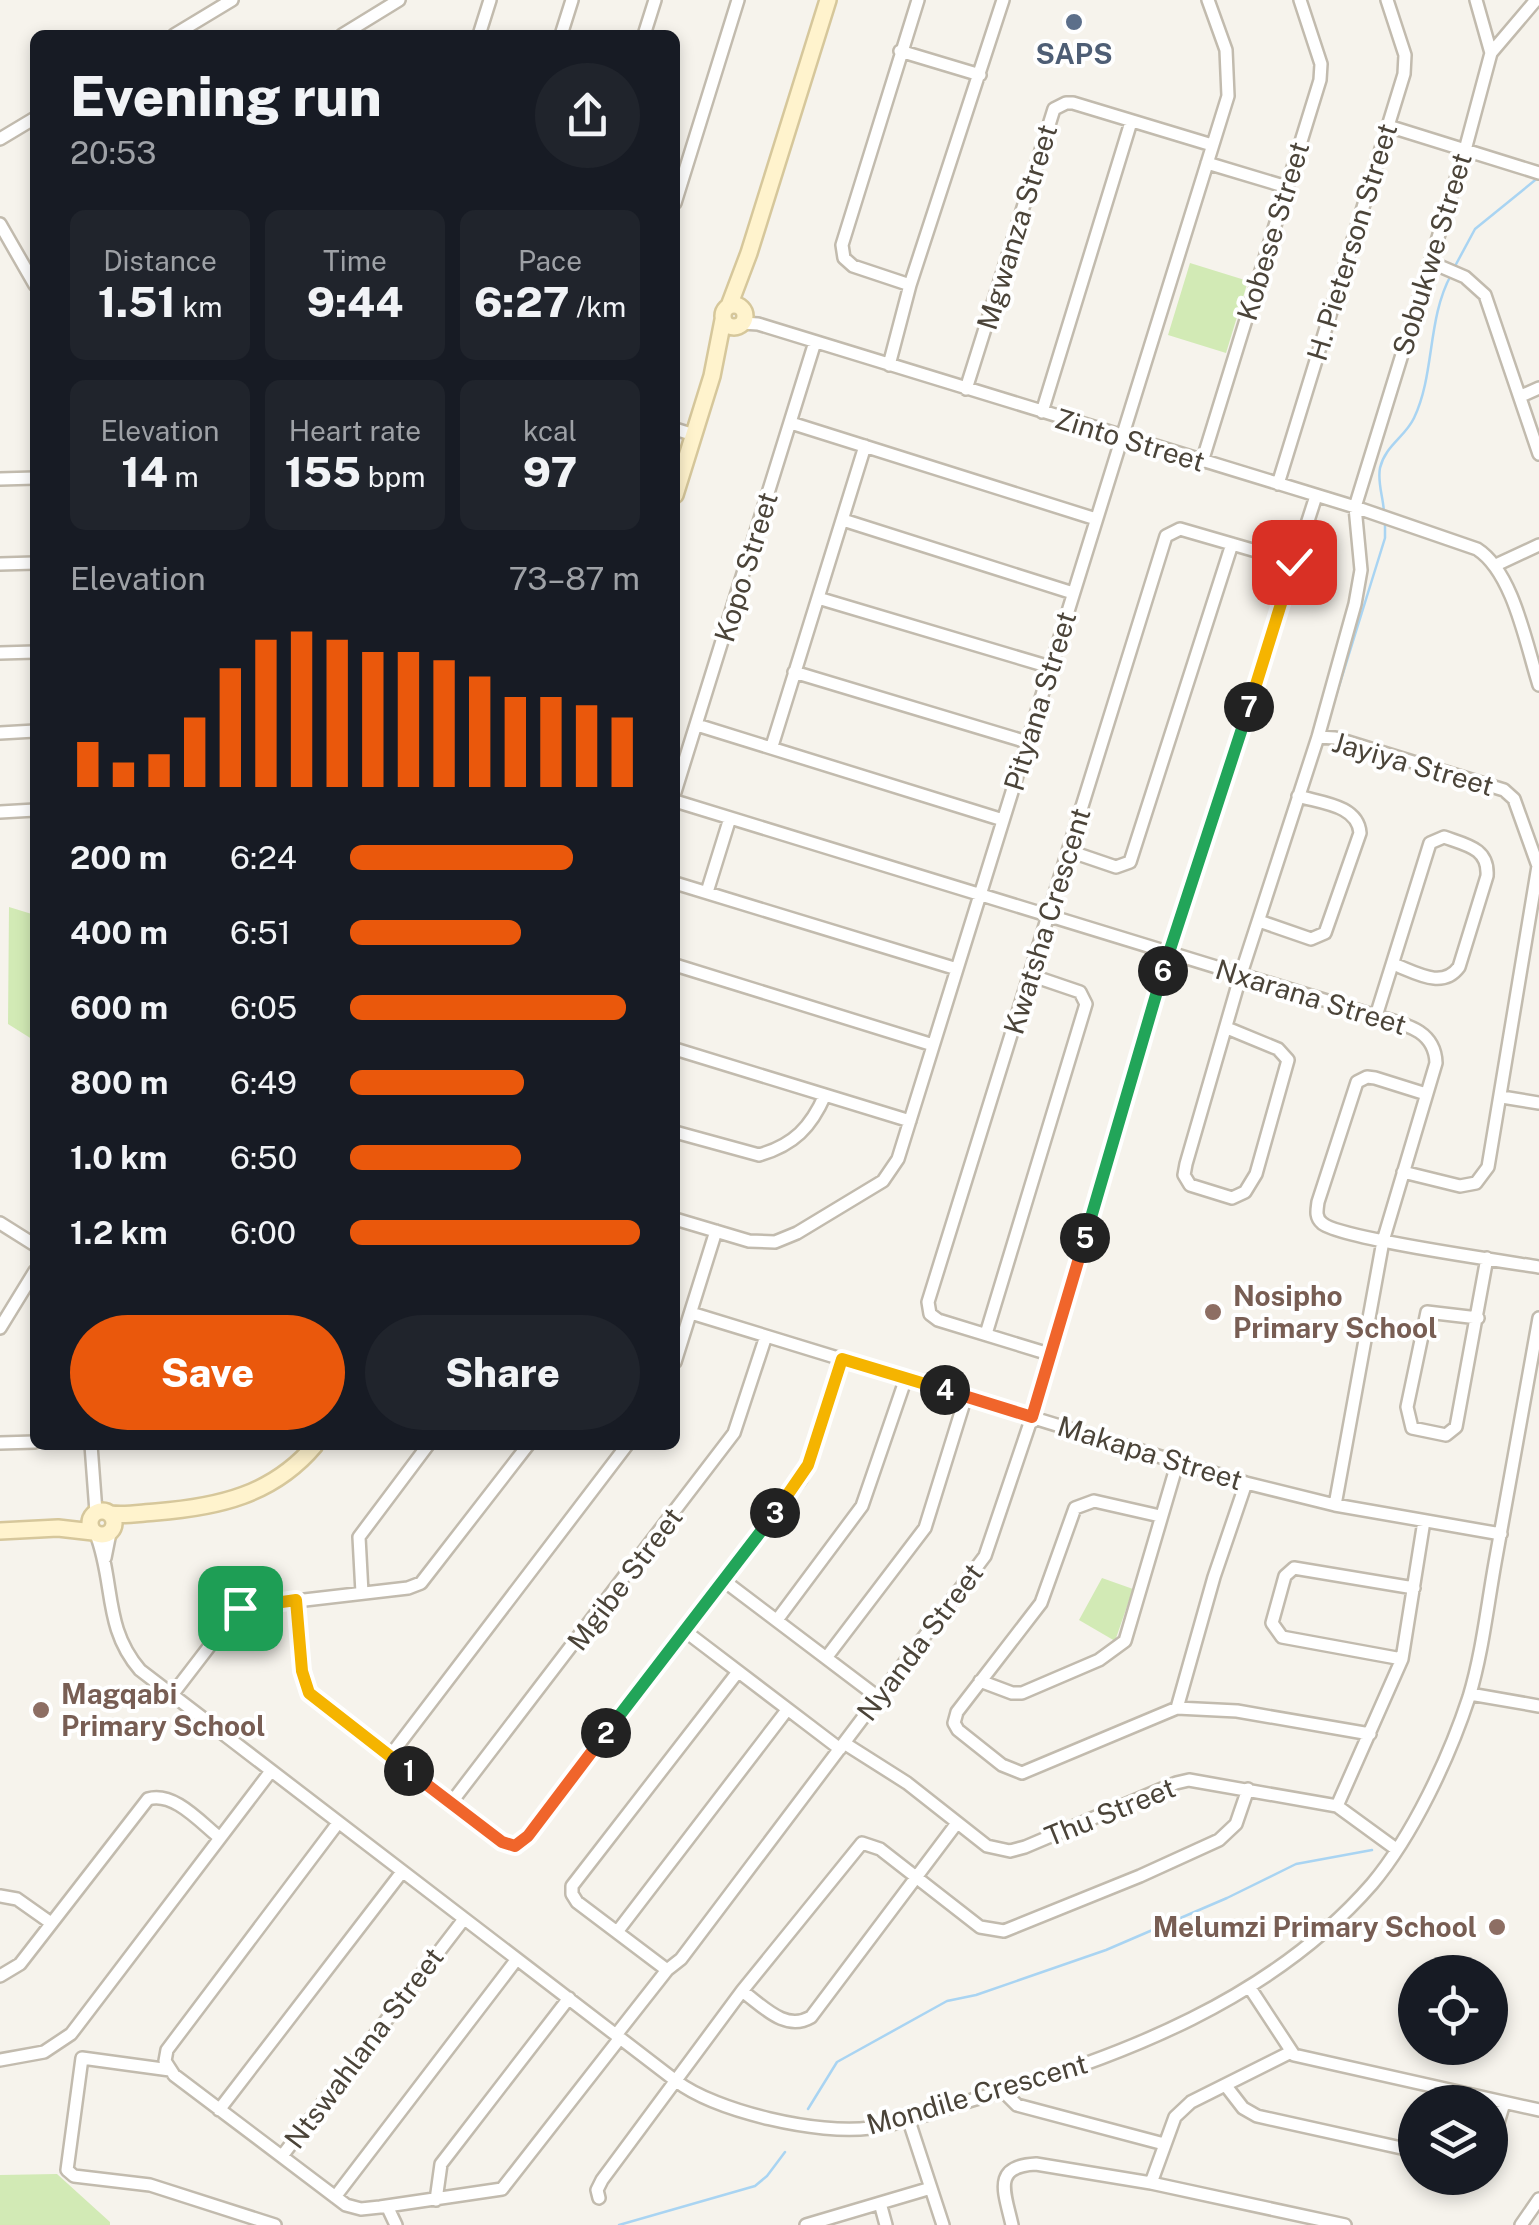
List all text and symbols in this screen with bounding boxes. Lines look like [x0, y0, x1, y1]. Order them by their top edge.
marker: SAPS [1063, 11, 1085, 33]
place label: SAPS [1035, 37, 1113, 70]
button: share [535, 63, 640, 168]
text: Evening run [70, 64, 382, 128]
street label: H. Pieterson Street [1300, 119, 1403, 364]
street label: Mgwanza Street [970, 120, 1063, 333]
text: 20:53 [70, 134, 157, 171]
street label: Kobese Street [1230, 138, 1315, 324]
street label: Sobukwe Street [1385, 149, 1478, 359]
text: Distance [103, 244, 217, 277]
text: Time [323, 244, 387, 277]
text: Pace [518, 244, 582, 277]
text: 1.51 [98, 277, 176, 326]
text: 9:44 [307, 277, 403, 326]
text: 6:27 [474, 277, 570, 326]
text: km [176, 290, 222, 323]
text: /km [570, 290, 626, 323]
street label: Zinto Street [1051, 401, 1209, 478]
text: Elevation [101, 414, 219, 447]
text: Heart rate [289, 414, 421, 447]
text: kcal [523, 414, 577, 447]
text: 14 [121, 447, 168, 496]
text: 155 [285, 447, 361, 496]
text: 97 [523, 447, 577, 496]
text: m [168, 460, 199, 493]
text: bpm [361, 460, 425, 493]
street label: Kopo Street [707, 488, 784, 646]
pin [1252, 520, 1337, 605]
icon: check [1267, 535, 1322, 590]
text: Elevation [70, 560, 206, 597]
text: 73–87 m [509, 560, 640, 597]
street label: Pityana Street [997, 607, 1082, 795]
pin: 7 [1224, 682, 1274, 732]
text: 7 [1240, 690, 1258, 723]
street label: Jayiya Street [1329, 725, 1498, 802]
street label: Kwatsha Crescent [996, 804, 1097, 1038]
text: 200 m [70, 839, 167, 876]
text: 6:24 [230, 839, 297, 876]
text: 400 m [70, 914, 168, 951]
text: 6:51 [230, 914, 291, 951]
pin: 6 [1138, 946, 1188, 996]
street label: Nxarana Street [1212, 952, 1411, 1041]
text: 6 [1154, 954, 1172, 987]
text: 600 m [70, 989, 168, 1026]
text: 6:05 [230, 989, 297, 1026]
text: 800 m [70, 1064, 168, 1101]
text: 6:49 [230, 1064, 297, 1101]
text: 1.0 km [70, 1139, 167, 1176]
text: 6:50 [230, 1139, 297, 1176]
pin: 5 [1060, 1213, 1110, 1263]
text: 1.2 km [70, 1214, 168, 1251]
text: 6:00 [230, 1214, 296, 1251]
text: 5 [1076, 1221, 1094, 1254]
place label: Nosipho Primary School [1233, 1279, 1437, 1344]
marker: Nosipho Primary School [1202, 1301, 1224, 1323]
button: Save [70, 1315, 345, 1430]
button: Share [365, 1315, 640, 1430]
pin: 4 [920, 1365, 970, 1415]
text: 4 [936, 1373, 954, 1406]
street label: Makapa Street [1054, 1409, 1247, 1496]
pin: 3 [750, 1488, 800, 1538]
text: 3 [766, 1496, 784, 1529]
street label: Mgibe Street [560, 1501, 689, 1657]
street label: Nyanda Street [850, 1557, 989, 1727]
pin [198, 1566, 283, 1651]
icon: arrive [213, 1581, 268, 1636]
place label: Magqabi Primary School [61, 1677, 265, 1742]
marker: Magqabi Primary School [30, 1699, 52, 1721]
pin: 2 [581, 1708, 631, 1758]
text: 2 [597, 1716, 615, 1749]
pin: 1 [384, 1746, 434, 1796]
text: 1 [403, 1754, 415, 1787]
street label: Thu Street [1040, 1770, 1180, 1853]
place label: Melumzi Primary School [1153, 1910, 1477, 1943]
marker: Melumzi Primary School [1486, 1916, 1508, 1938]
street label: Ntswahlana Street [277, 1941, 450, 2155]
map controls [1398, 1955, 1508, 2195]
button: locate [1398, 1955, 1508, 2065]
street label: Mondile Crescent [863, 2046, 1091, 2141]
button: layers [1398, 2085, 1508, 2195]

